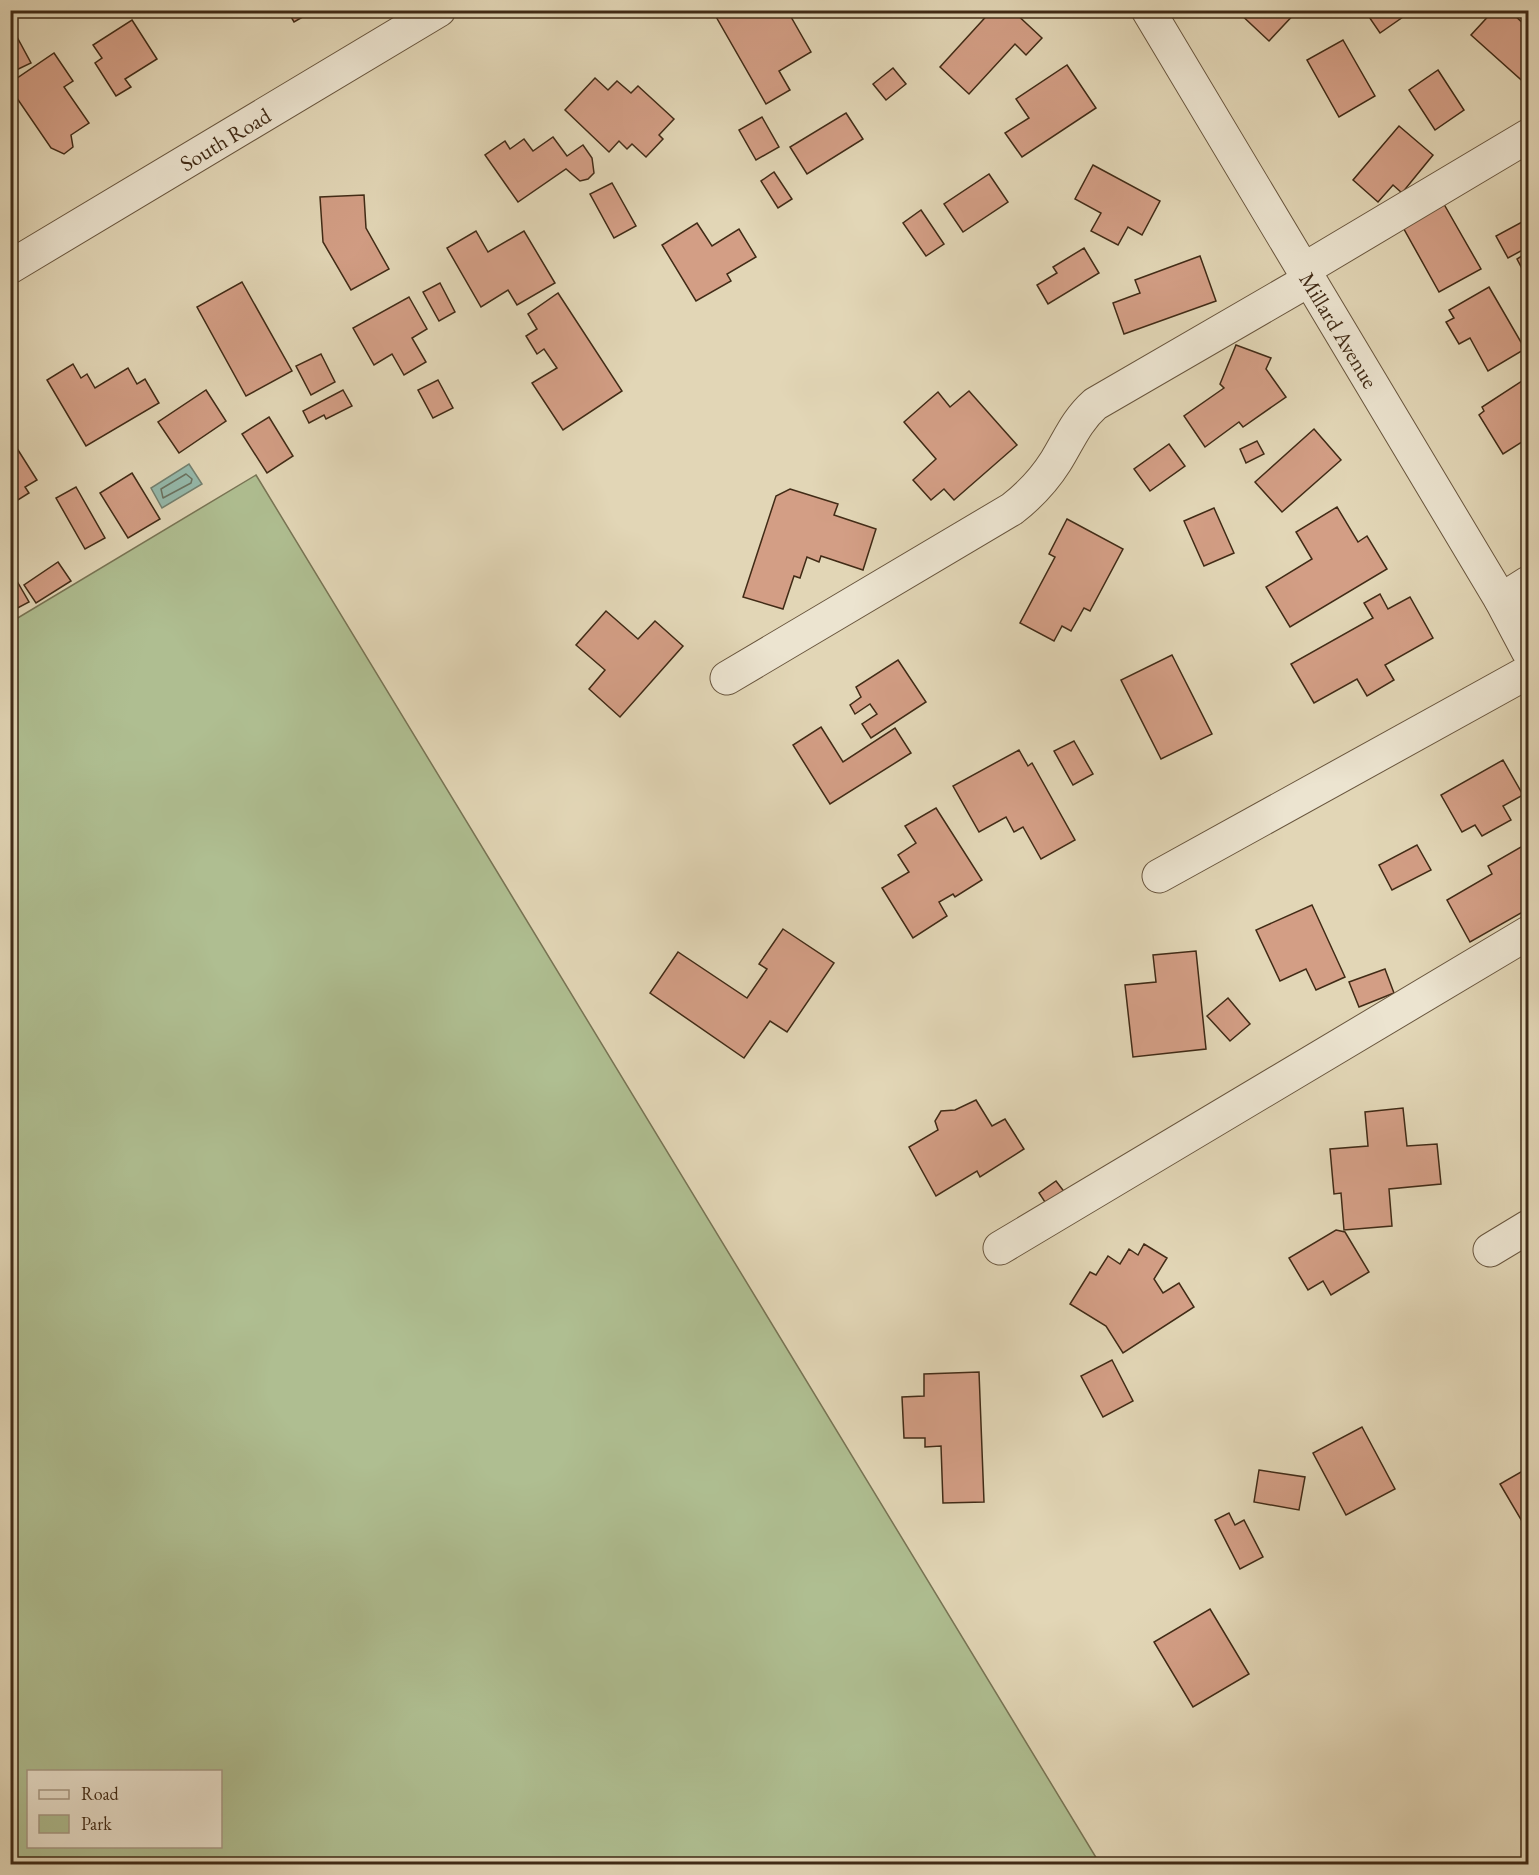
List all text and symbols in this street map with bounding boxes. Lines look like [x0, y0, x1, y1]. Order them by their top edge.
street label: South Road [174, 100, 277, 178]
street label: Millard Avenue [1293, 267, 1385, 394]
legend [27, 1770, 222, 1848]
text: Road [81, 1782, 120, 1805]
text: Park [81, 1812, 112, 1835]

